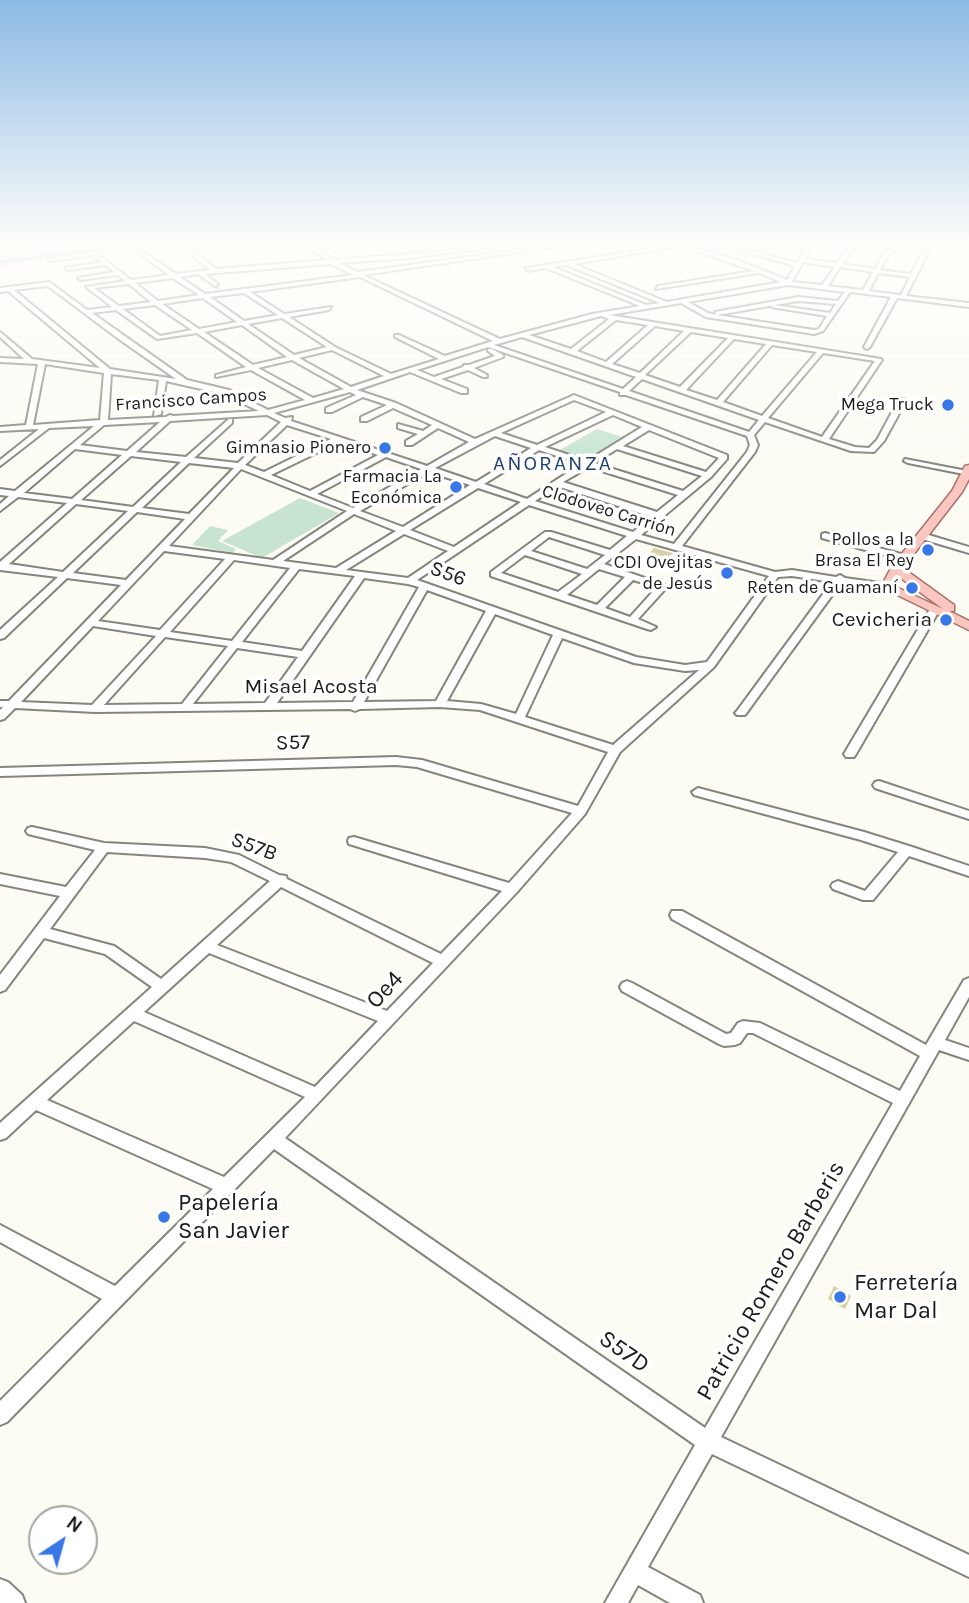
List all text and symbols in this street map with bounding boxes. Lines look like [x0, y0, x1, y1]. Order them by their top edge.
street label: Francisco Campos [115, 384, 267, 416]
place label: Mega Truck [841, 394, 934, 416]
marker: Mega Truck [940, 397, 956, 413]
place label: Gimnasio Pionero [226, 437, 371, 459]
marker: Gimnasio Pionero [377, 440, 393, 456]
district label: AÑORANZA [494, 451, 612, 477]
place label: Farmacia La Económica [343, 466, 442, 508]
marker: Farmacia La Económica [448, 479, 464, 495]
street label: Clodoveo Carrión [539, 480, 679, 542]
place label: Pollos a la Brasa El Rey [815, 529, 914, 572]
marker: Pollos a la Brasa El Rey [920, 542, 936, 558]
place label: CDI Ovejitas de Jesús [614, 552, 713, 594]
street label: S56 [427, 556, 469, 592]
marker: CDI Ovejitas de Jesús [719, 565, 735, 581]
place label: Reten de Guamaní [747, 577, 898, 599]
marker: Reten de Guamaní [904, 580, 920, 596]
place label: Cevicheria [832, 607, 932, 633]
marker: Cevicheria [938, 612, 954, 628]
street label: Misael Acosta [244, 674, 378, 700]
street label: S57 [275, 730, 311, 756]
street label: S57B [227, 827, 281, 867]
street label: Oe4 [360, 965, 410, 1015]
street label: Patricio Romero Barberis [691, 1156, 851, 1406]
place label: Papelería San Javier [178, 1189, 289, 1245]
marker: Papelería San Javier [156, 1209, 172, 1225]
place label: Ferretería Mar Dal [854, 1269, 958, 1325]
marker: Ferretería Mar Dal [832, 1289, 848, 1305]
street label: S57D [593, 1324, 655, 1380]
north arrow [28, 1505, 98, 1575]
text: N [62, 1512, 86, 1538]

